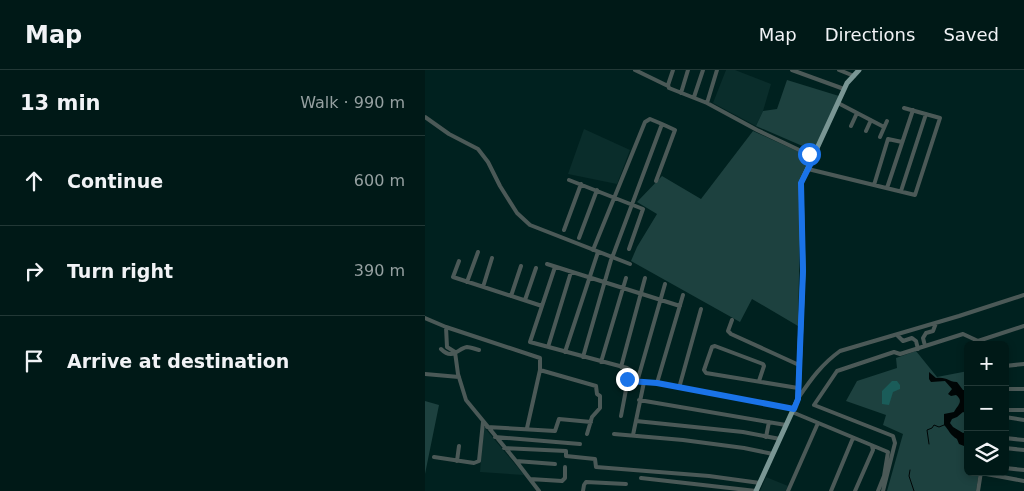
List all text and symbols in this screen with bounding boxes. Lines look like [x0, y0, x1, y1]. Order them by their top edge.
text: Map [25, 21, 82, 49]
text: Map [759, 24, 797, 45]
text: Directions [825, 24, 915, 45]
text: Saved [943, 24, 999, 45]
text: 13 min [20, 91, 101, 115]
text: Walk · 990 m [300, 93, 405, 112]
route start [798, 143, 821, 166]
icon: ahead [20, 167, 48, 195]
text: Continue [67, 170, 163, 192]
text: 600 m [354, 171, 405, 190]
icon: right [20, 257, 48, 285]
text: Turn right [67, 260, 173, 282]
text: 390 m [354, 261, 405, 280]
map controls [964, 341, 1009, 476]
button: + [964, 341, 1009, 386]
icon: arrive [20, 347, 48, 375]
text: Arrive at destination [67, 350, 289, 372]
route end [616, 368, 639, 391]
button: − [964, 386, 1009, 431]
button: layers [964, 431, 1009, 476]

